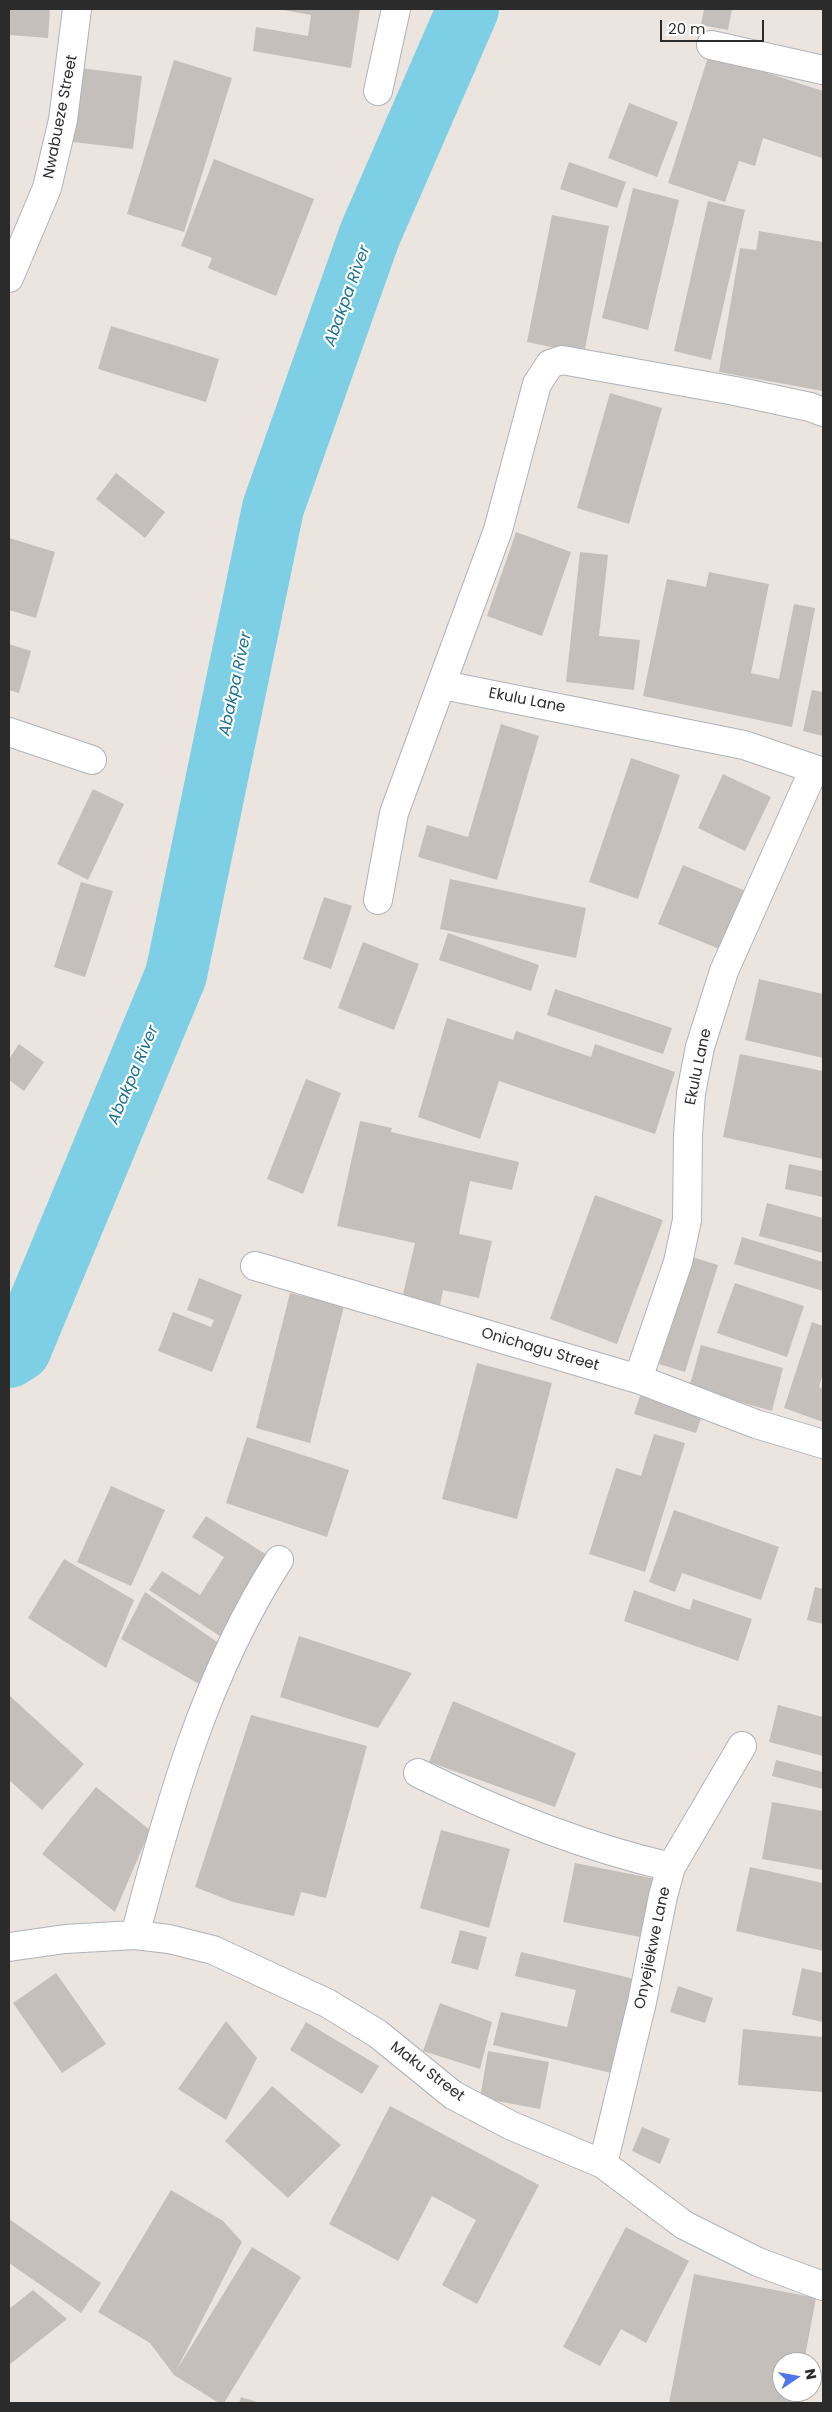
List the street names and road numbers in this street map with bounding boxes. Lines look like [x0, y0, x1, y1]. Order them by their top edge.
street label: Nwabueze Street [40, 53, 82, 181]
street label: Ekulu Lane [487, 685, 567, 717]
street label: Ekulu Lane [682, 1027, 716, 1107]
street label: Onichagu Street [479, 1325, 601, 1375]
street label: Onyejiekwe Lane [631, 1885, 675, 2011]
street label: Maku Street [386, 2038, 468, 2106]

